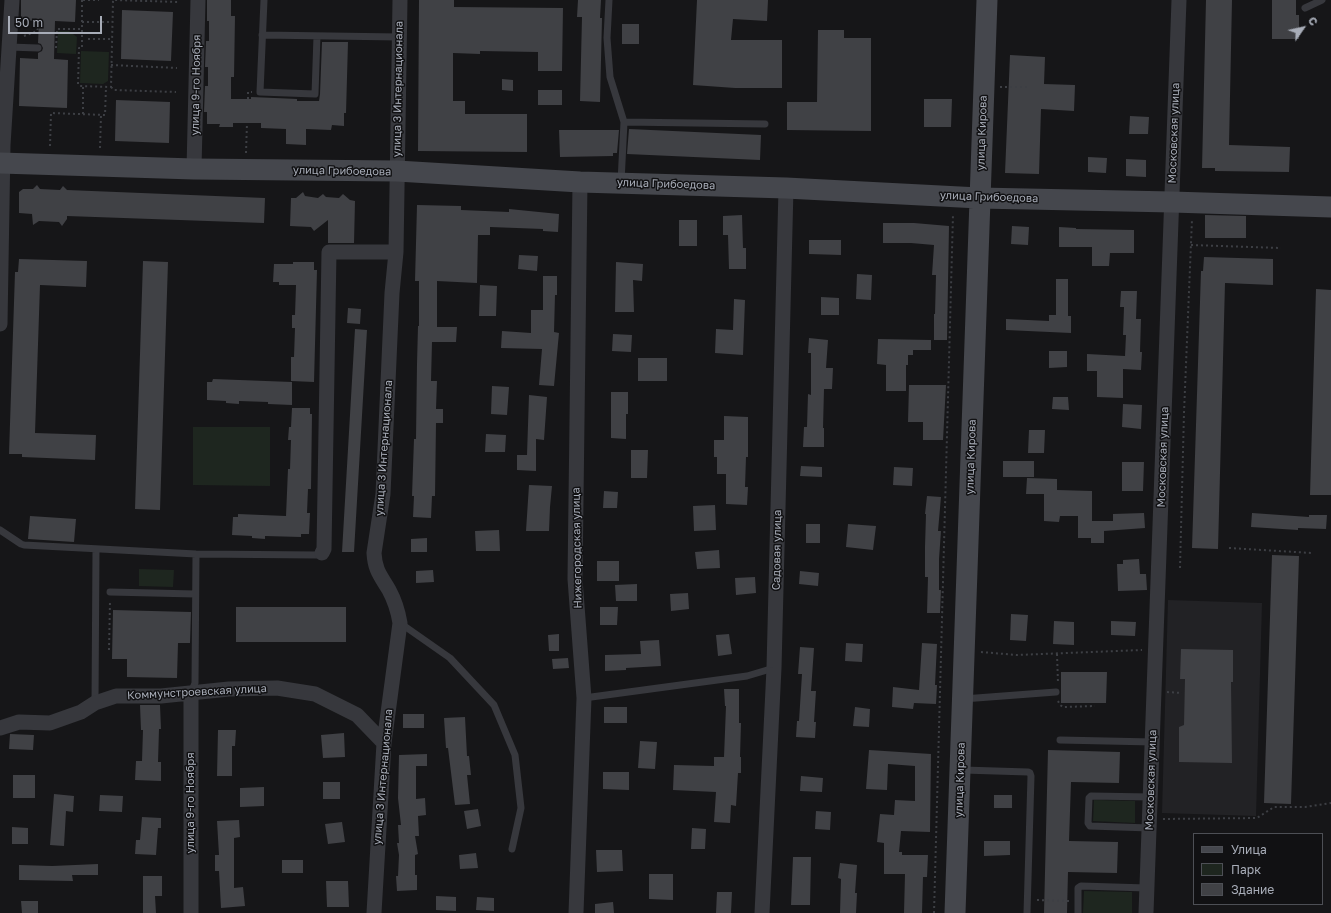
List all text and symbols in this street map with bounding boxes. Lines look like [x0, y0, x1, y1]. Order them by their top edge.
scale bar [10, 8, 104, 34]
north arrow [1283, 8, 1323, 48]
text: С [1306, 14, 1321, 28]
text: 50 m [15, 15, 43, 30]
street label: улица 3 Интернационала [390, 21, 406, 157]
street label: улица 9-го Ноября [189, 34, 203, 136]
street label: Московская улица [1166, 82, 1182, 184]
street label: улица Кирова [974, 95, 990, 171]
street label: улица Грибоедова [293, 164, 391, 178]
street label: улица Грибоедова [617, 176, 715, 192]
street label: улица Грибоедова [940, 189, 1038, 205]
street label: улица 3 Интернационала [373, 380, 395, 516]
street label: Московская улица [1155, 406, 1171, 508]
street label: улица Кирова [963, 419, 979, 495]
street label: Нижегородская улица [569, 487, 585, 609]
street label: Садовая улица [770, 510, 784, 590]
street label: Коммунстроевская улица [127, 682, 267, 702]
street label: улица 3 Интернационала [370, 709, 396, 845]
street label: Московская улица [1143, 729, 1159, 831]
street label: улица Кирова [952, 742, 968, 818]
street label: улица 9-го Ноября [184, 753, 198, 853]
legend [1193, 833, 1323, 905]
text: Улица [1231, 842, 1267, 857]
text: Парк [1231, 862, 1261, 877]
text: Здание [1231, 882, 1274, 897]

